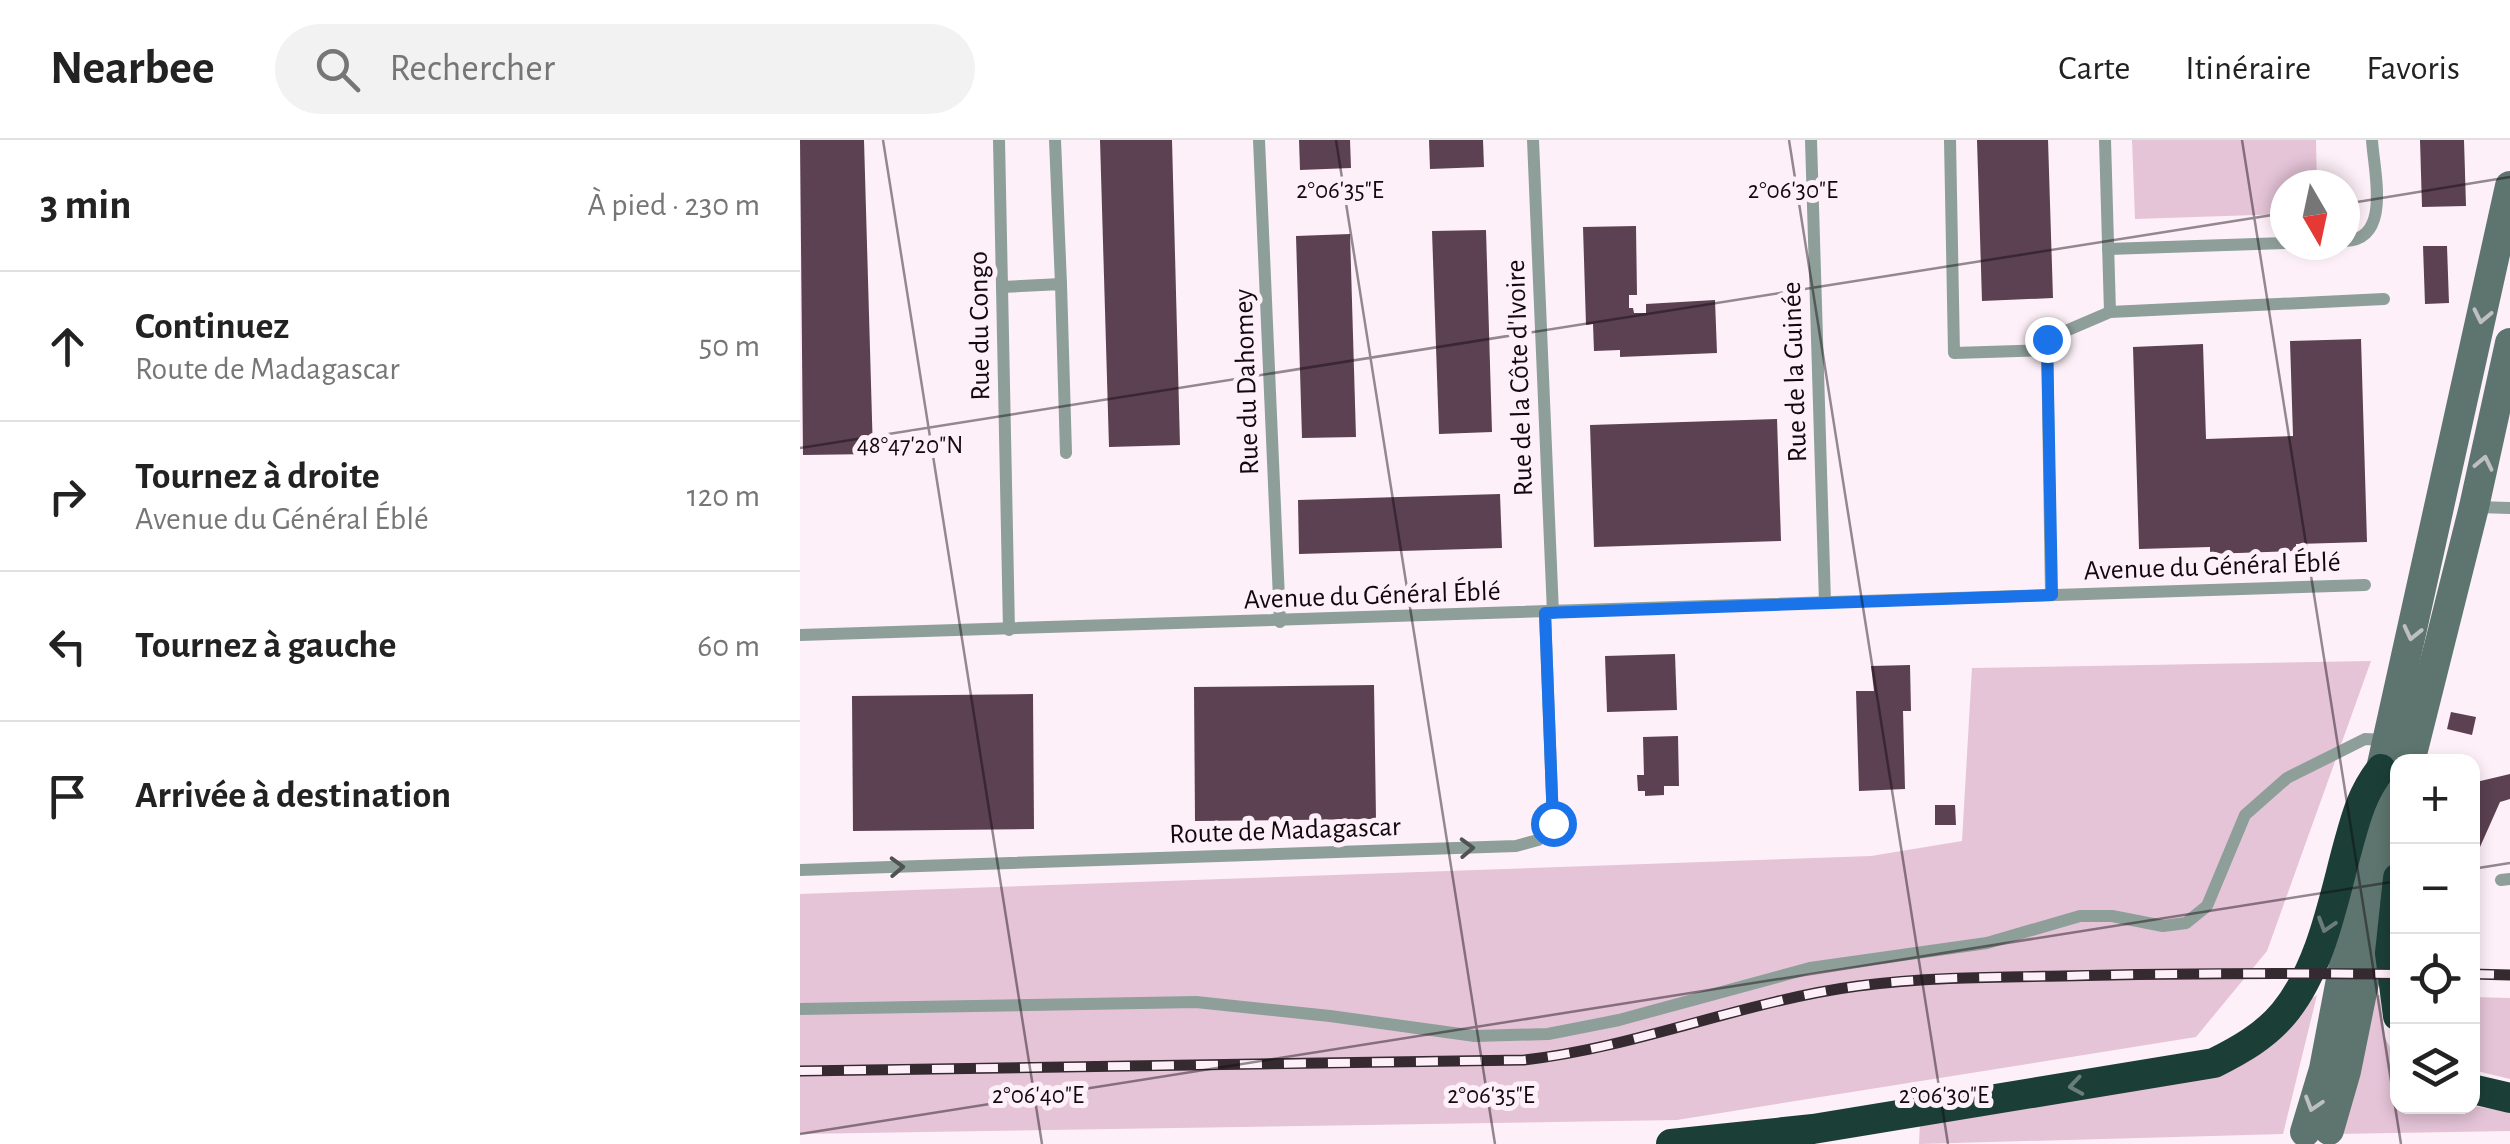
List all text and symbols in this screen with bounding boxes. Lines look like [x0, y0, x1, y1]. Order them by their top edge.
search box [275, 24, 975, 114]
icon: search [310, 42, 365, 97]
text: Nearbee [50, 45, 215, 93]
text: Rechercher [390, 50, 555, 88]
text: Carte [2058, 51, 2130, 86]
text: Itinéraire [2185, 51, 2311, 86]
text: Favoris [2366, 51, 2460, 86]
north arrow [2270, 170, 2360, 260]
text: 2°06'35"E [1296, 178, 1384, 203]
text: 2°06'30"E [1748, 178, 1838, 203]
text: 3 min [40, 184, 132, 226]
text: À pied · 230 m [587, 189, 760, 221]
street label: Rue du Congo [965, 251, 995, 401]
street label: Rue de la Côte d'Ivoire [1502, 259, 1538, 497]
street label: Rue de la Guinée [1778, 281, 1812, 463]
street label: Rue du Dahomey [1230, 288, 1264, 476]
one-way arrow [2472, 307, 2493, 324]
text: Continuez [135, 308, 289, 346]
route end [2025, 317, 2071, 363]
icon: ahead [40, 319, 95, 374]
text: 50 m [699, 330, 760, 362]
text: Route de Madagascar [135, 353, 400, 385]
text: 48°47'20"N [857, 433, 963, 458]
one-way arrow [2472, 455, 2493, 472]
text: Tournez à droite [135, 458, 380, 496]
icon: right [40, 469, 95, 524]
text: 120 m [687, 480, 760, 512]
text: Avenue du Général Éblé [135, 503, 429, 535]
street label: Avenue du Général Éblé [2083, 546, 2341, 585]
street label: Avenue du Général Éblé [1243, 575, 1501, 614]
icon: left [40, 619, 95, 674]
one-way arrow [2403, 624, 2424, 641]
text: Tournez à gauche [135, 627, 397, 665]
text: 60 m [697, 630, 760, 662]
map controls [2390, 754, 2480, 1114]
button: + [2390, 754, 2480, 844]
icon: arrive [40, 769, 95, 824]
text: Arrivée à destination [135, 777, 451, 815]
route start [1531, 801, 1577, 847]
street label: Route de Madagascar [1169, 813, 1401, 849]
one-way arrow [1460, 838, 1476, 859]
button: − [2390, 844, 2480, 934]
one-way arrow [890, 856, 906, 877]
one-way arrow [2317, 915, 2337, 932]
button: locate [2390, 934, 2480, 1024]
button: layers [2390, 1024, 2480, 1114]
one-way arrow [2068, 1075, 2084, 1096]
text: 2°06'40"E [992, 1083, 1084, 1108]
text: 2°06'35"E [1447, 1083, 1535, 1108]
text: 2°06'30"E [1899, 1083, 1989, 1108]
one-way arrow [2304, 1095, 2325, 1112]

